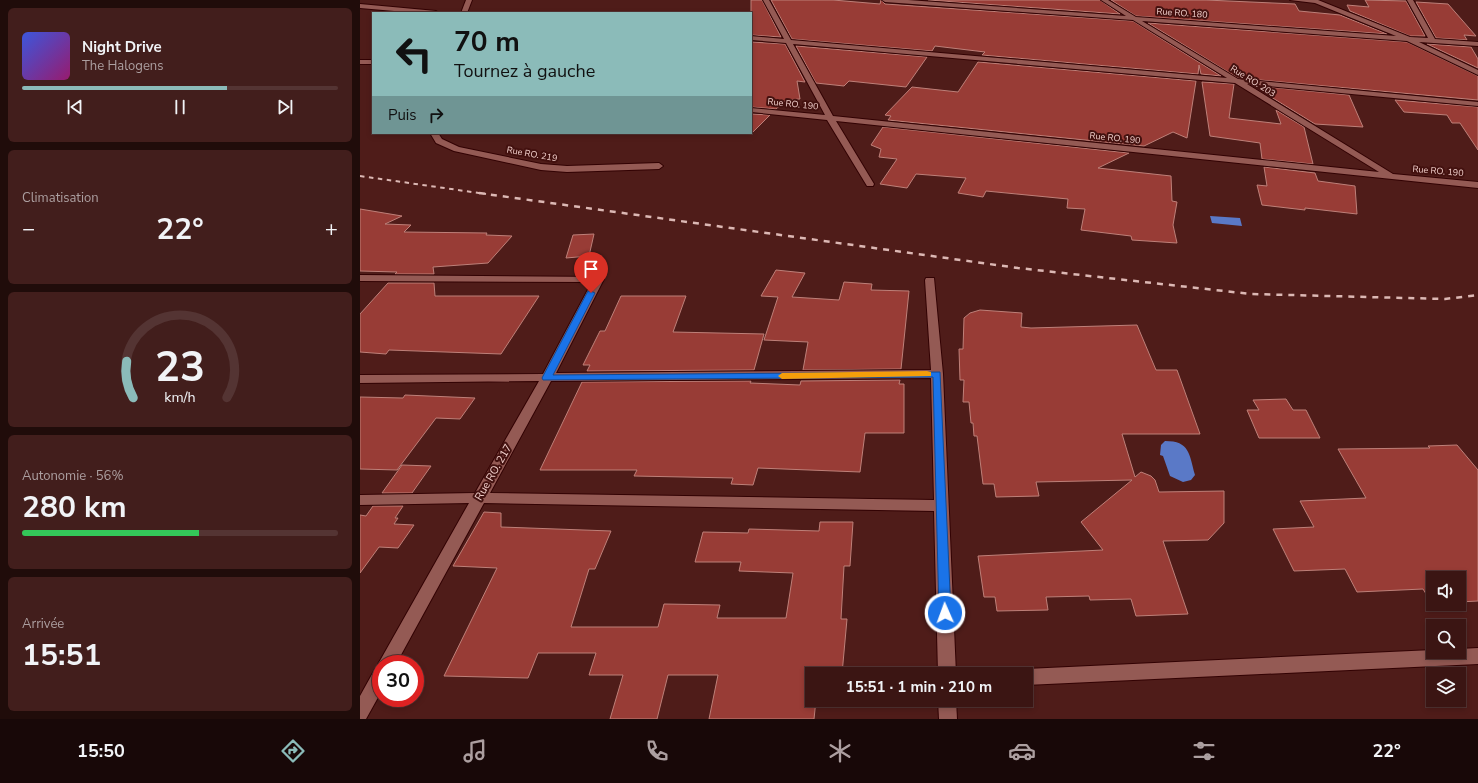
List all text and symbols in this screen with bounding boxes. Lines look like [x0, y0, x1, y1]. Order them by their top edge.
street label: Rue RO. 180 [1156, 5, 1208, 21]
text: 70 m [454, 23, 520, 61]
icon: left [388, 28, 440, 80]
text: Night Drive [82, 37, 162, 57]
text: The Halogens [82, 57, 163, 75]
text: Tournez à gauche [454, 59, 595, 83]
street label: Rue RO. 203 [1228, 62, 1278, 100]
street label: Rue RO. 190 [767, 95, 819, 113]
icon: previous [64, 96, 86, 118]
icon: pause [169, 96, 191, 118]
icon: next [274, 96, 296, 118]
icon: right [425, 104, 447, 126]
text: Puis [388, 105, 417, 125]
street label: Rue RO. 190 [1089, 129, 1141, 147]
street label: Rue RO. 219 [506, 144, 558, 164]
street label: Rue RO. 190 [1412, 163, 1464, 179]
text: Climatisation [22, 189, 99, 207]
text: 22° [156, 209, 204, 250]
text: − [22, 214, 35, 244]
text: + [325, 214, 338, 244]
pin [574, 252, 608, 293]
icon: arrive [580, 258, 602, 280]
text: 23 [155, 338, 205, 395]
text: km/h [164, 387, 196, 406]
street label: Rue RO. 217 [471, 441, 516, 503]
text: Autonomie · 56% [22, 467, 124, 485]
text: 280 km [22, 487, 127, 528]
map controls [1426, 571, 1466, 707]
button: sound [1426, 571, 1466, 611]
position arrow [924, 592, 966, 634]
text: Arrivée [22, 615, 64, 633]
button: search [1426, 619, 1466, 659]
text: 15:51 [22, 635, 101, 676]
speed limit sign: 30 [372, 655, 424, 707]
button: layers [1426, 667, 1466, 707]
text: 15:51 · 1 min · 210 m [846, 677, 992, 697]
icon: directions [279, 737, 307, 765]
icon: music [461, 737, 489, 765]
icon: phone [643, 737, 671, 765]
icon: climate [826, 737, 854, 765]
icon: car [1008, 737, 1036, 765]
icon: filters [1190, 737, 1218, 765]
text: 15:50 [77, 739, 125, 763]
text: 22° [1372, 739, 1401, 763]

